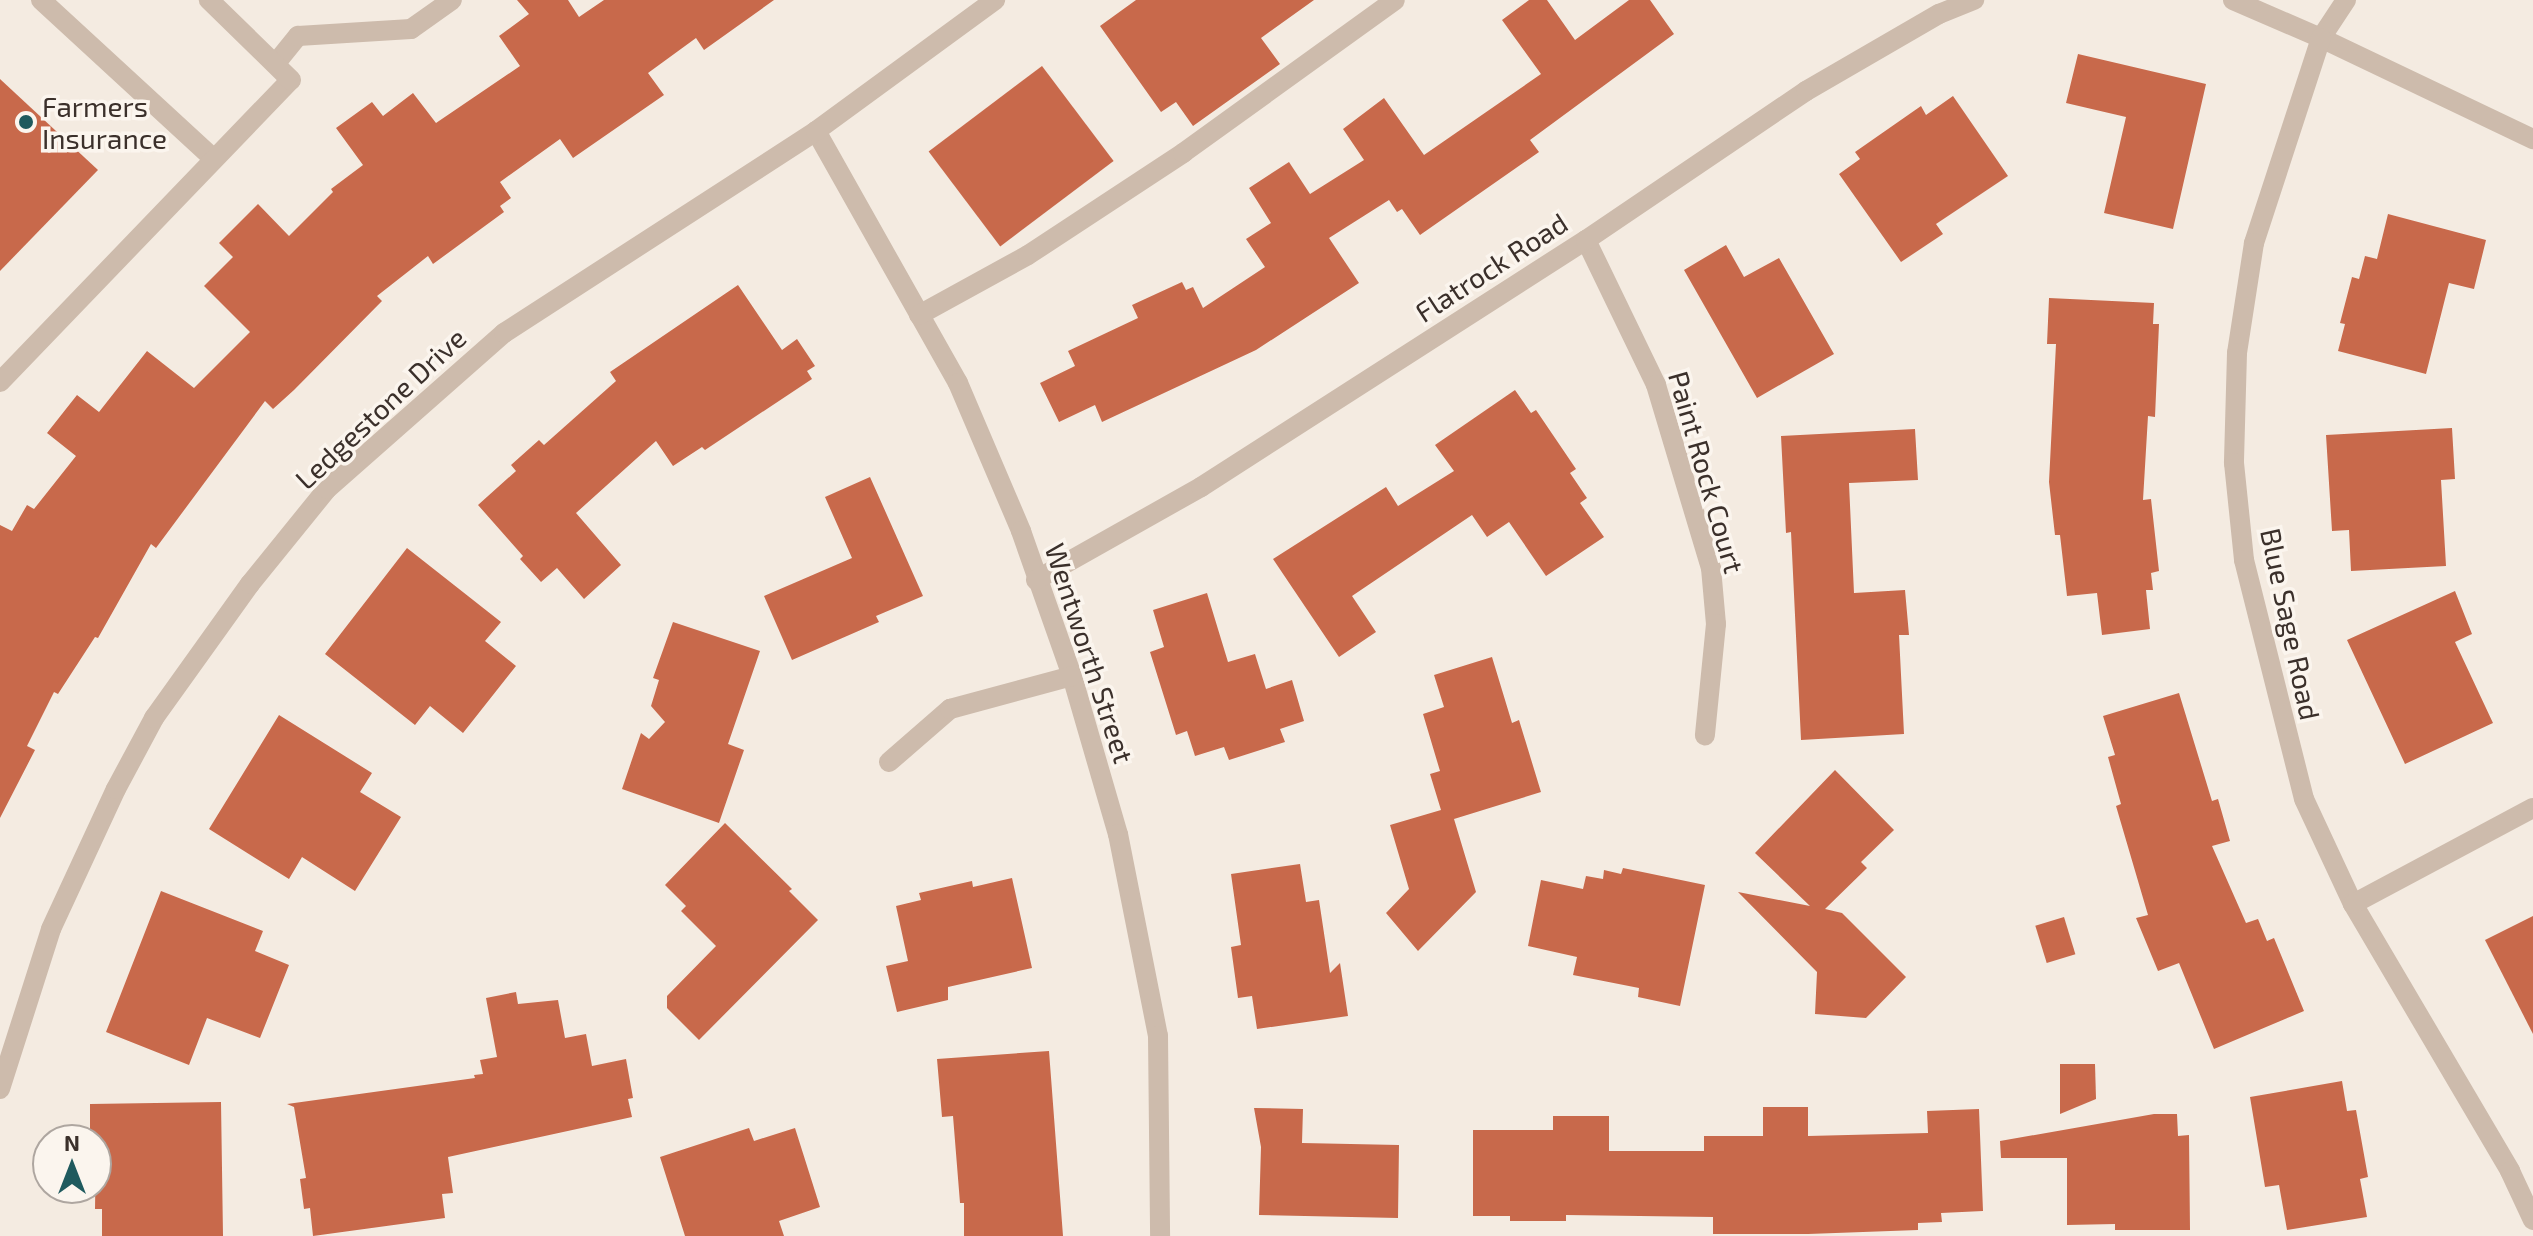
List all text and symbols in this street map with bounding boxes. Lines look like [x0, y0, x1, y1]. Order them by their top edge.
place label: Farmers Insurance [42, 89, 167, 155]
marker: Farmers Insurance [17, 113, 35, 131]
street label: Flatrock Road [1409, 205, 1573, 329]
street label: Ledgestone Drive [288, 320, 472, 496]
street label: Paint Rock Court [1662, 367, 1752, 577]
street label: Blue Sage Road [2254, 525, 2328, 723]
street label: Wentworth Street [1039, 539, 1141, 767]
north arrow [32, 1124, 112, 1204]
text: N [64, 1129, 80, 1155]

